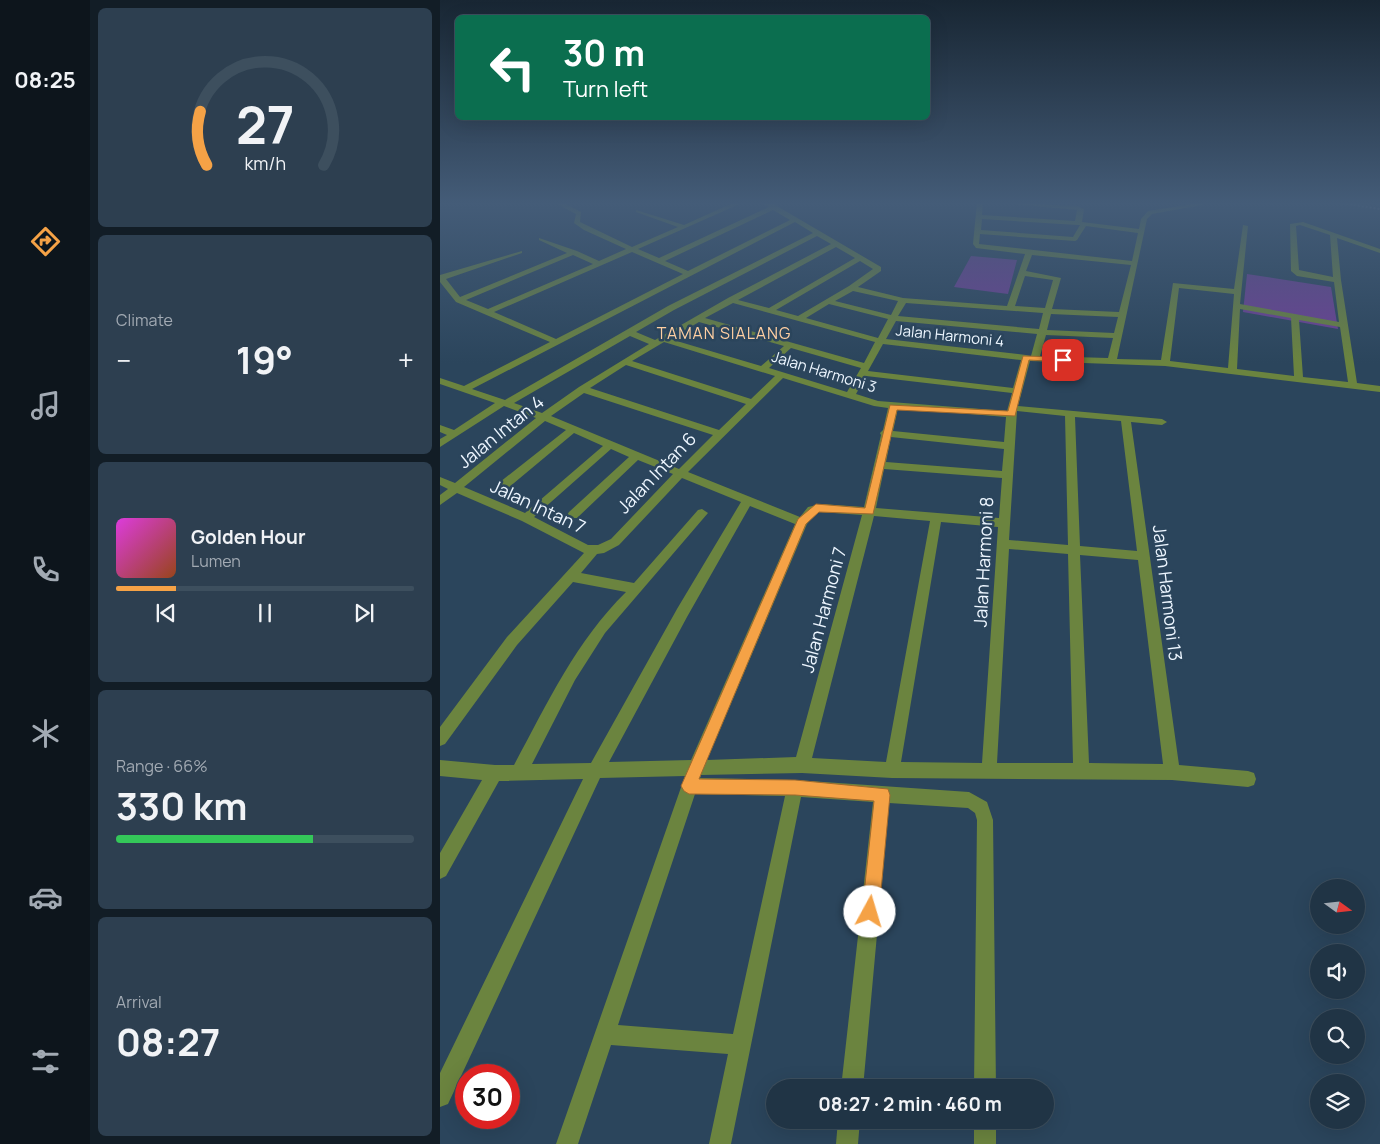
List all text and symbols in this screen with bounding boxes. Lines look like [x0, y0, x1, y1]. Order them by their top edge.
text: 30 m [563, 29, 645, 77]
icon: left [480, 35, 545, 100]
text: 08:25 [14, 65, 76, 95]
text: Turn left [563, 74, 648, 104]
text: 27 [236, 89, 294, 160]
text: km/h [244, 151, 286, 175]
icon: directions [28, 224, 63, 259]
text: Climate [116, 309, 173, 331]
street label: Jalan Harmoni 4 [895, 319, 1005, 352]
district label: TAMAN SIALANG [657, 322, 791, 344]
text: 19° [236, 333, 293, 385]
pin [1042, 339, 1084, 381]
text: − [116, 341, 131, 379]
text: + [398, 341, 414, 379]
street label: Jalan Harmoni 3 [769, 346, 879, 397]
icon: arrive [1049, 346, 1077, 374]
icon: music [28, 388, 63, 423]
street label: Jalan Intan 4 [452, 389, 548, 473]
street label: Jalan Intan 6 [611, 426, 701, 518]
street label: Jalan Intan 7 [487, 474, 590, 539]
street label: Jalan Harmoni 8 [968, 496, 998, 628]
street label: Jalan Harmoni 13 [1148, 523, 1188, 662]
text: Golden Hour [191, 524, 305, 550]
street label: Jalan Harmoni 7 [795, 544, 851, 675]
text: Lumen [191, 550, 241, 572]
icon: phone [28, 552, 63, 587]
icon: previous [152, 599, 180, 627]
icon: pause [251, 599, 279, 627]
icon: next [350, 599, 378, 627]
icon: climate [28, 716, 63, 751]
text: Range · 66% [116, 755, 208, 777]
text: 330 km [116, 779, 247, 831]
north arrow [1310, 879, 1365, 934]
map controls [1310, 879, 1365, 1129]
icon: car [28, 880, 63, 915]
position arrow [843, 885, 895, 937]
button: sound [1310, 944, 1365, 999]
text: Arrival [116, 991, 162, 1013]
button: search [1310, 1009, 1365, 1064]
text: 08:27 [116, 1015, 220, 1067]
icon: filters [28, 1044, 63, 1079]
speed limit sign: 30 [455, 1064, 520, 1129]
button: layers [1310, 1074, 1365, 1129]
text: 08:27 · 2 min · 460 m [818, 1091, 1002, 1117]

